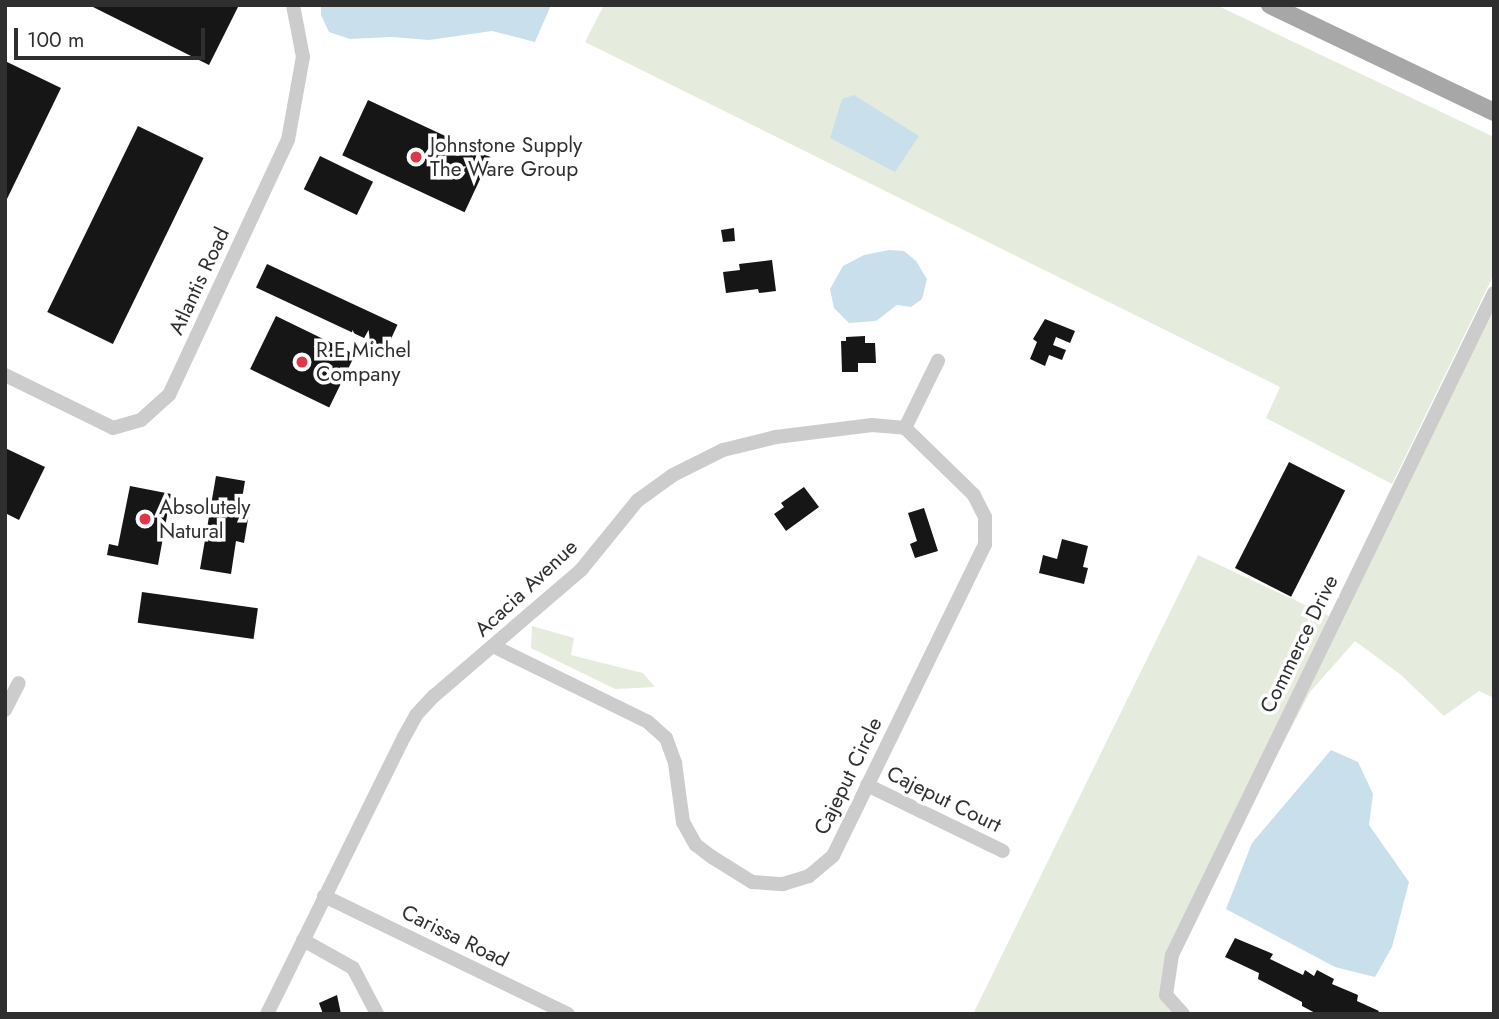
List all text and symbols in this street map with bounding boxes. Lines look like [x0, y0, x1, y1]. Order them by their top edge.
scale bar [18, 14, 208, 58]
text: 100 m [27, 25, 84, 55]
place label: Johnstone Supply The Ware Group [430, 132, 582, 182]
marker: Johnstone Supply The Ware Group [408, 149, 424, 165]
street label: Atlantis Road [163, 223, 235, 339]
place label: R.E Michel Company [316, 337, 411, 387]
marker: R.E Michel Company [294, 354, 310, 370]
place label: Absolutely Natural [159, 494, 251, 544]
marker: Absolutely Natural [137, 511, 153, 527]
street label: Acacia Avenue [469, 534, 583, 642]
street label: Commerce Drive [1255, 571, 1343, 717]
street label: Cajeput Circle [809, 713, 887, 839]
street label: Cajeput Court [883, 760, 1005, 838]
street label: Carissa Road [397, 899, 513, 973]

